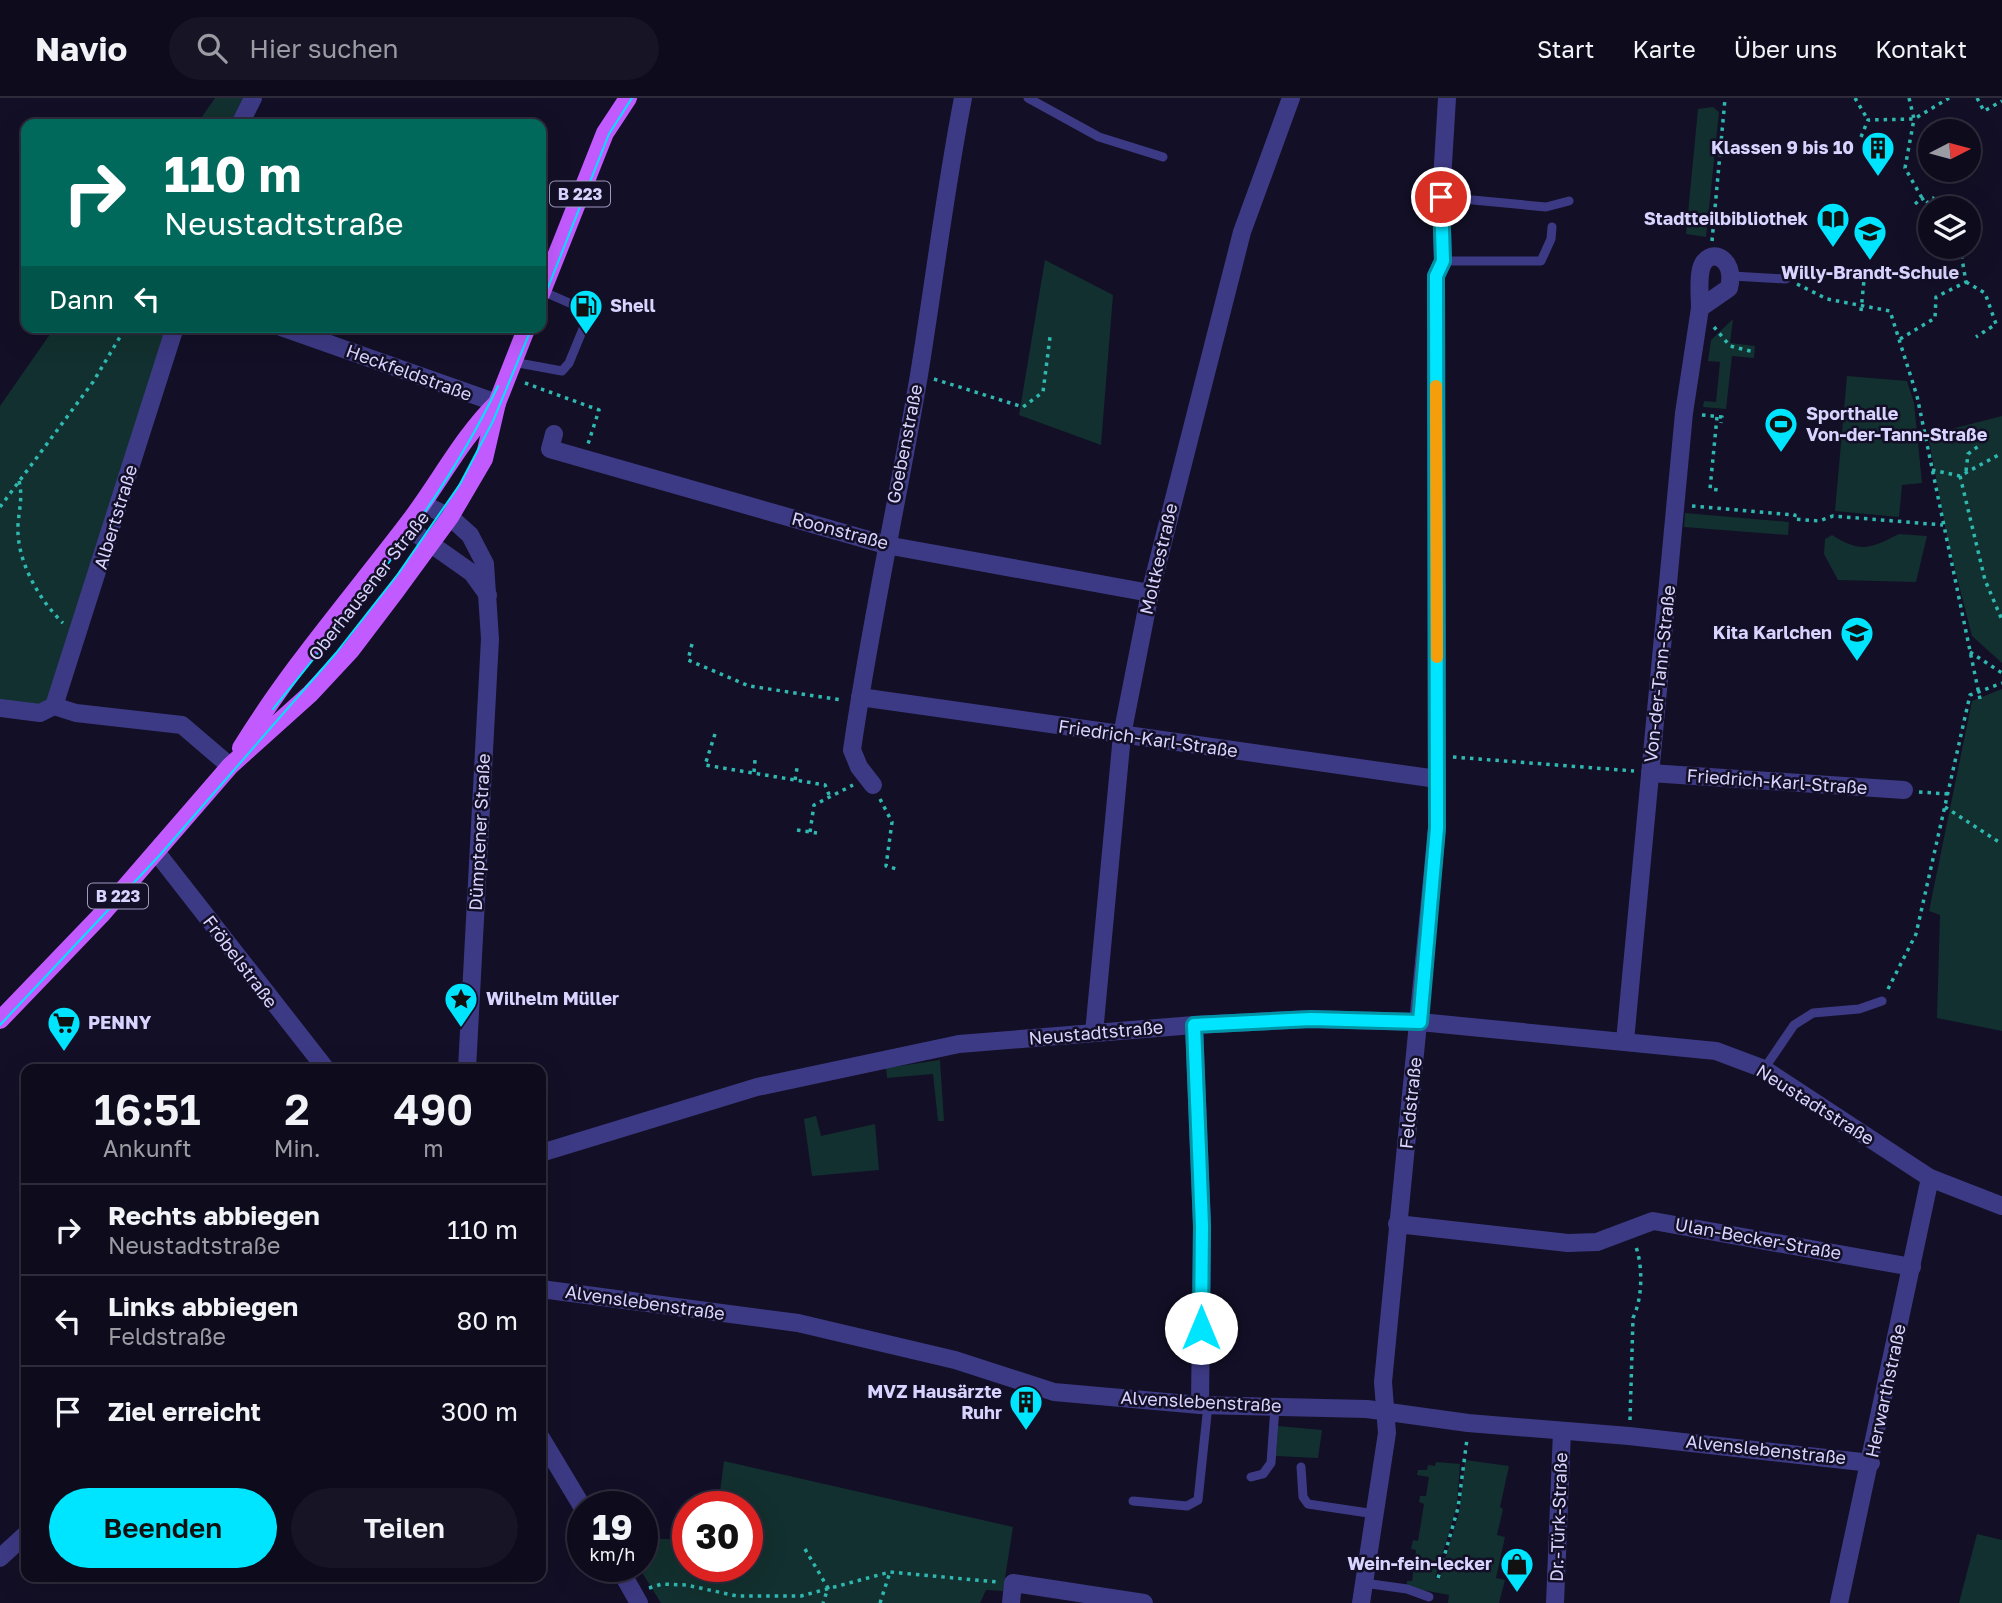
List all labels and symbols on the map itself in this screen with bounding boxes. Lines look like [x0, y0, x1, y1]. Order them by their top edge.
north arrow [1918, 119, 1981, 182]
building icon: Klassen 9 bis 10 [1859, 129, 1897, 178]
place label: Klassen 9 bis 10 [1711, 136, 1854, 158]
pin [1411, 167, 1471, 227]
road number: B 223 [550, 181, 610, 206]
library icon: Stadtteilbibliothek [1814, 200, 1852, 249]
place label: Stadtteilbibliothek [1644, 207, 1809, 229]
school or university icon: Willy-Brandt-Schule [1851, 213, 1889, 262]
place label: Willy-Brandt-Schule [1781, 261, 1959, 283]
fuel station icon: Shell [567, 287, 605, 336]
place label: Shell [610, 294, 656, 316]
street label: Heckfeldstraße [343, 339, 475, 405]
street label: Goebenstraße [882, 382, 926, 505]
place label: Sporthalle Von-der-Tann-Straße [1806, 402, 1988, 445]
sports icon: Sporthalle Von-der-Tann-Straße [1762, 405, 1800, 454]
street label: Albertstraße [89, 462, 141, 572]
street label: Moltkestraße [1135, 501, 1182, 617]
street label: Oberhausener Straße [303, 506, 433, 664]
street label: Roonstraße [789, 507, 891, 554]
street label: Von-der-Tann-Straße [1639, 584, 1679, 764]
school or university icon: Kita Karlchen [1838, 614, 1876, 663]
place label: Kita Karlchen [1713, 621, 1832, 643]
street label: Friedrich-Karl-Straße [1057, 715, 1239, 762]
street label: Dümptener Straße [464, 753, 494, 911]
street label: Friedrich-Karl-Straße [1686, 764, 1868, 798]
road number: B 223 [88, 884, 148, 908]
street label: Fröbelstraße [199, 911, 283, 1012]
place icon: Wilhelm Müller [442, 980, 480, 1029]
place label: Wilhelm Müller [486, 987, 619, 1009]
supermarket icon: PENNY [45, 1004, 83, 1053]
place label: PENNY [88, 1011, 152, 1033]
street label: Neustadtstraße [1028, 1015, 1164, 1049]
street label: Feldstraße [1394, 1056, 1426, 1150]
street label: Neustadtstraße [1753, 1059, 1879, 1149]
street label: Ulan-Becker-Straße [1673, 1213, 1843, 1263]
street label: Alvenslebenstraße [564, 1280, 726, 1324]
position arrow [1164, 1291, 1238, 1365]
street label: Herwarthstraße [1860, 1322, 1910, 1460]
place label: MVZ Hausärzte Ruhr [867, 1380, 1002, 1423]
building icon: MVZ Hausärzte Ruhr [1007, 1383, 1045, 1432]
street label: Alvenslebenstraße [1120, 1386, 1282, 1416]
street label: Alvenslebenstraße [1685, 1430, 1847, 1468]
street label: Dr.-Türk-Straße [1545, 1452, 1571, 1582]
speed limit sign: 30 [672, 1491, 763, 1582]
shop icon: Wein-fein-lecker [1498, 1545, 1536, 1594]
place label: Wein-fein-lecker [1347, 1552, 1492, 1574]

